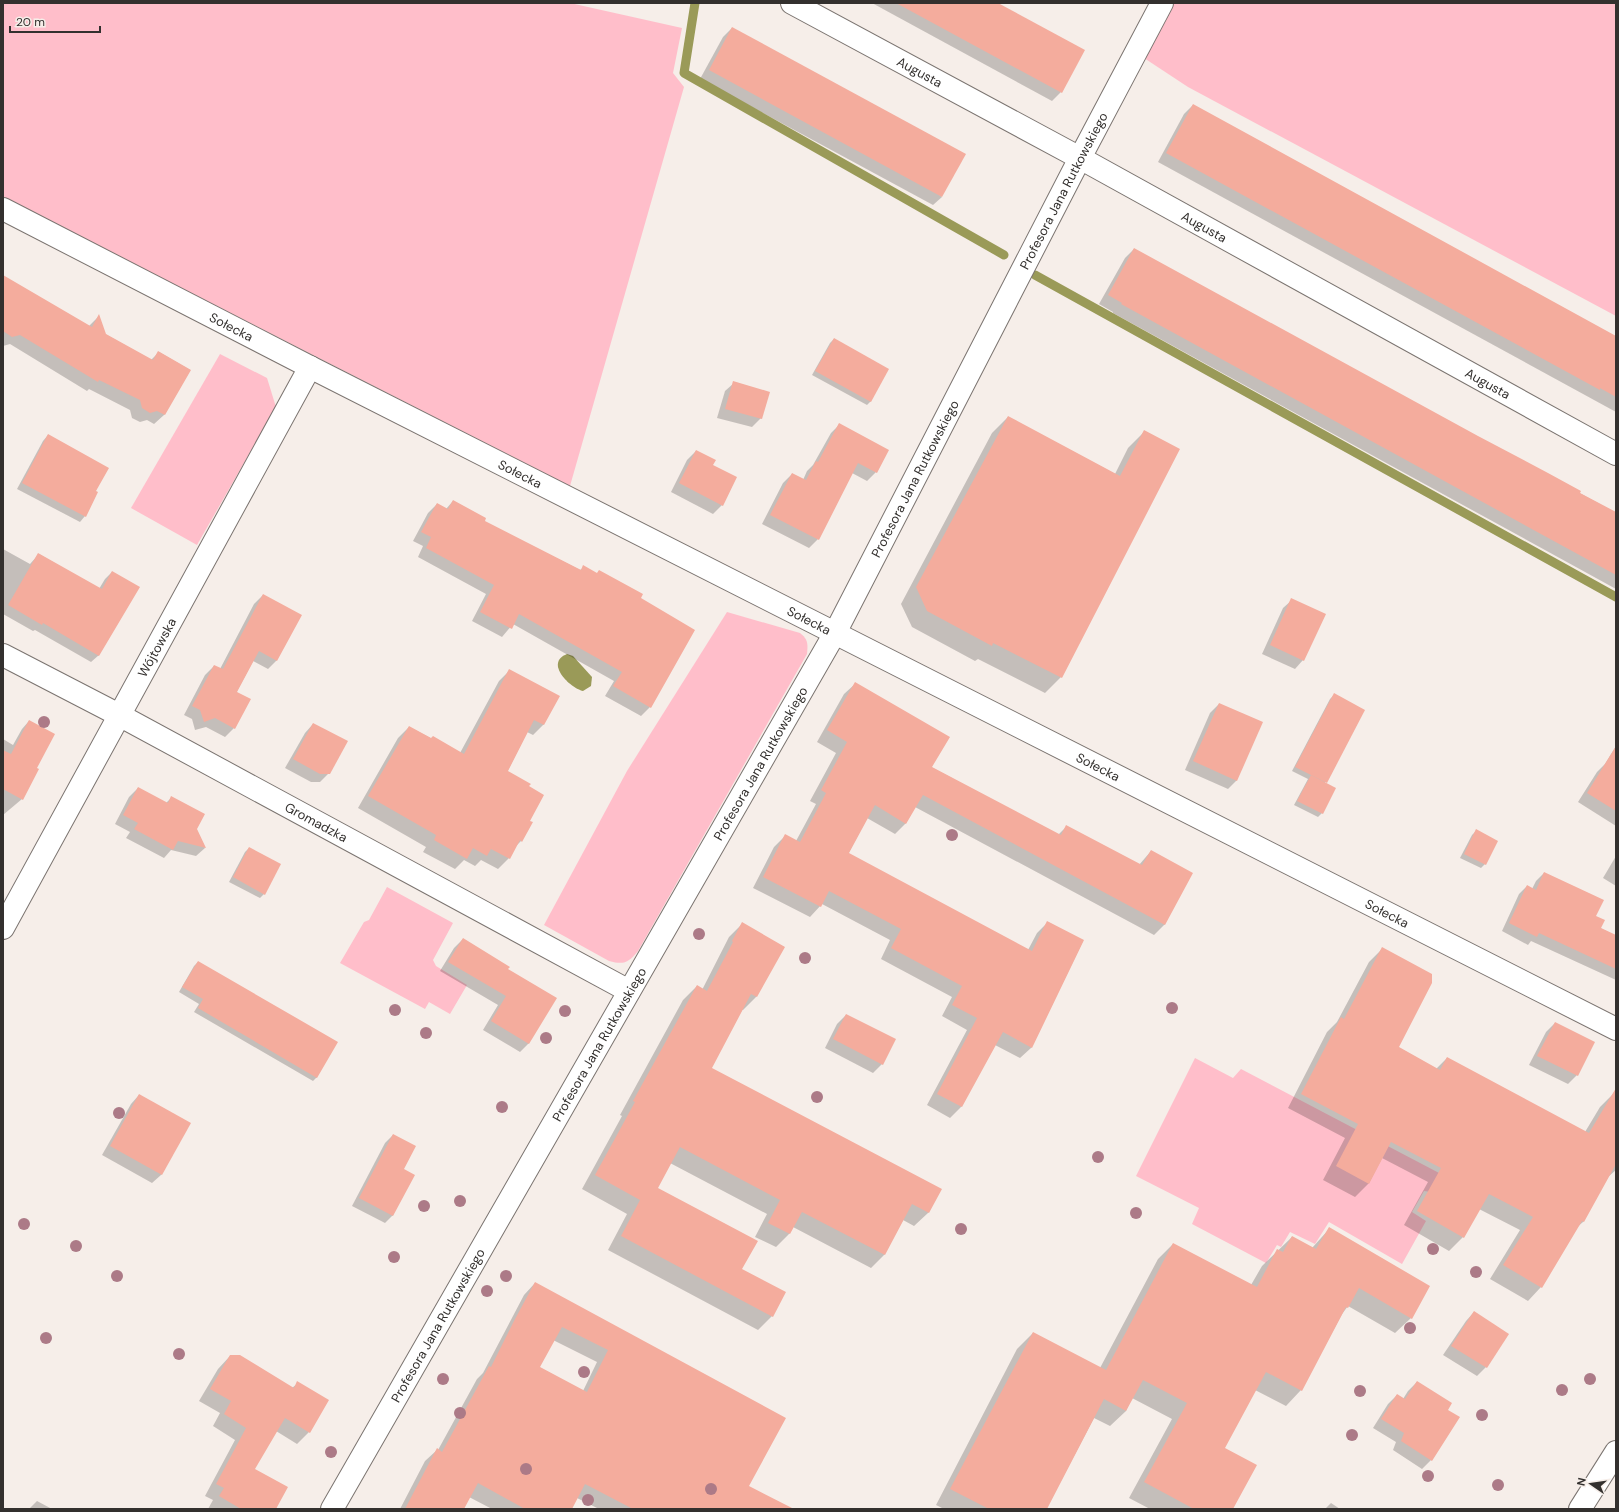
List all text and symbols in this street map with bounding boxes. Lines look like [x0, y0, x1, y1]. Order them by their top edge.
scale bar [10, 8, 100, 34]
text: 20 m [16, 14, 45, 30]
street label: Augusta [894, 53, 945, 91]
street label: Profesora Jana Rutkowskiego [1016, 109, 1111, 272]
street label: Augusta [1179, 207, 1230, 246]
street label: Sołecka [207, 308, 256, 345]
street label: Augusta [1462, 364, 1513, 403]
street label: Profesora Jana Rutkowskiego [867, 397, 962, 560]
street label: Sołecka [495, 455, 545, 492]
street label: Sołecka [784, 602, 834, 638]
street label: Wójtowska [134, 615, 180, 680]
street label: Profesora Jana Rutkowskiego [709, 683, 811, 843]
street label: Sołecka [1073, 748, 1123, 785]
street label: Gromadzka [282, 798, 351, 846]
street label: Sołecka [1362, 895, 1412, 931]
street label: Profesora Jana Rutkowskiego [548, 964, 650, 1124]
street label: Profesora Jana Rutkowskiego [387, 1245, 489, 1405]
north arrow [1571, 1464, 1611, 1504]
text: N [1574, 1476, 1589, 1487]

